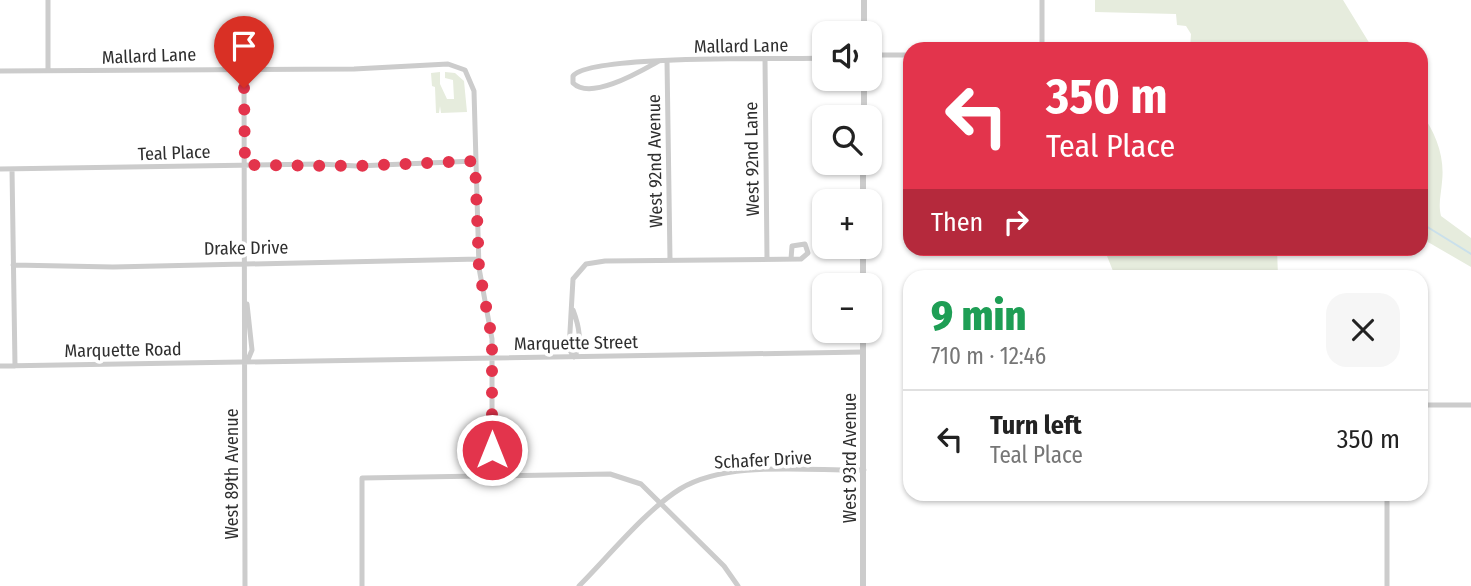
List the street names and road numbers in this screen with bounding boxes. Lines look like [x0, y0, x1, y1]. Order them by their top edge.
street label: Mallard Lane [694, 34, 788, 58]
street label: Mallard Lane [101, 43, 197, 69]
street label: West 92nd Avenue [643, 94, 667, 228]
street label: West 92nd Lane [740, 101, 764, 217]
street label: Teal Place [137, 141, 211, 165]
street label: Drake Drive [204, 236, 289, 260]
street label: Marquette Street [514, 331, 638, 355]
street label: Marquette Road [64, 338, 182, 362]
street label: West 93rd Avenue [839, 393, 861, 523]
street label: West 89th Avenue [221, 408, 243, 540]
street label: Schafer Drive [714, 446, 813, 474]

